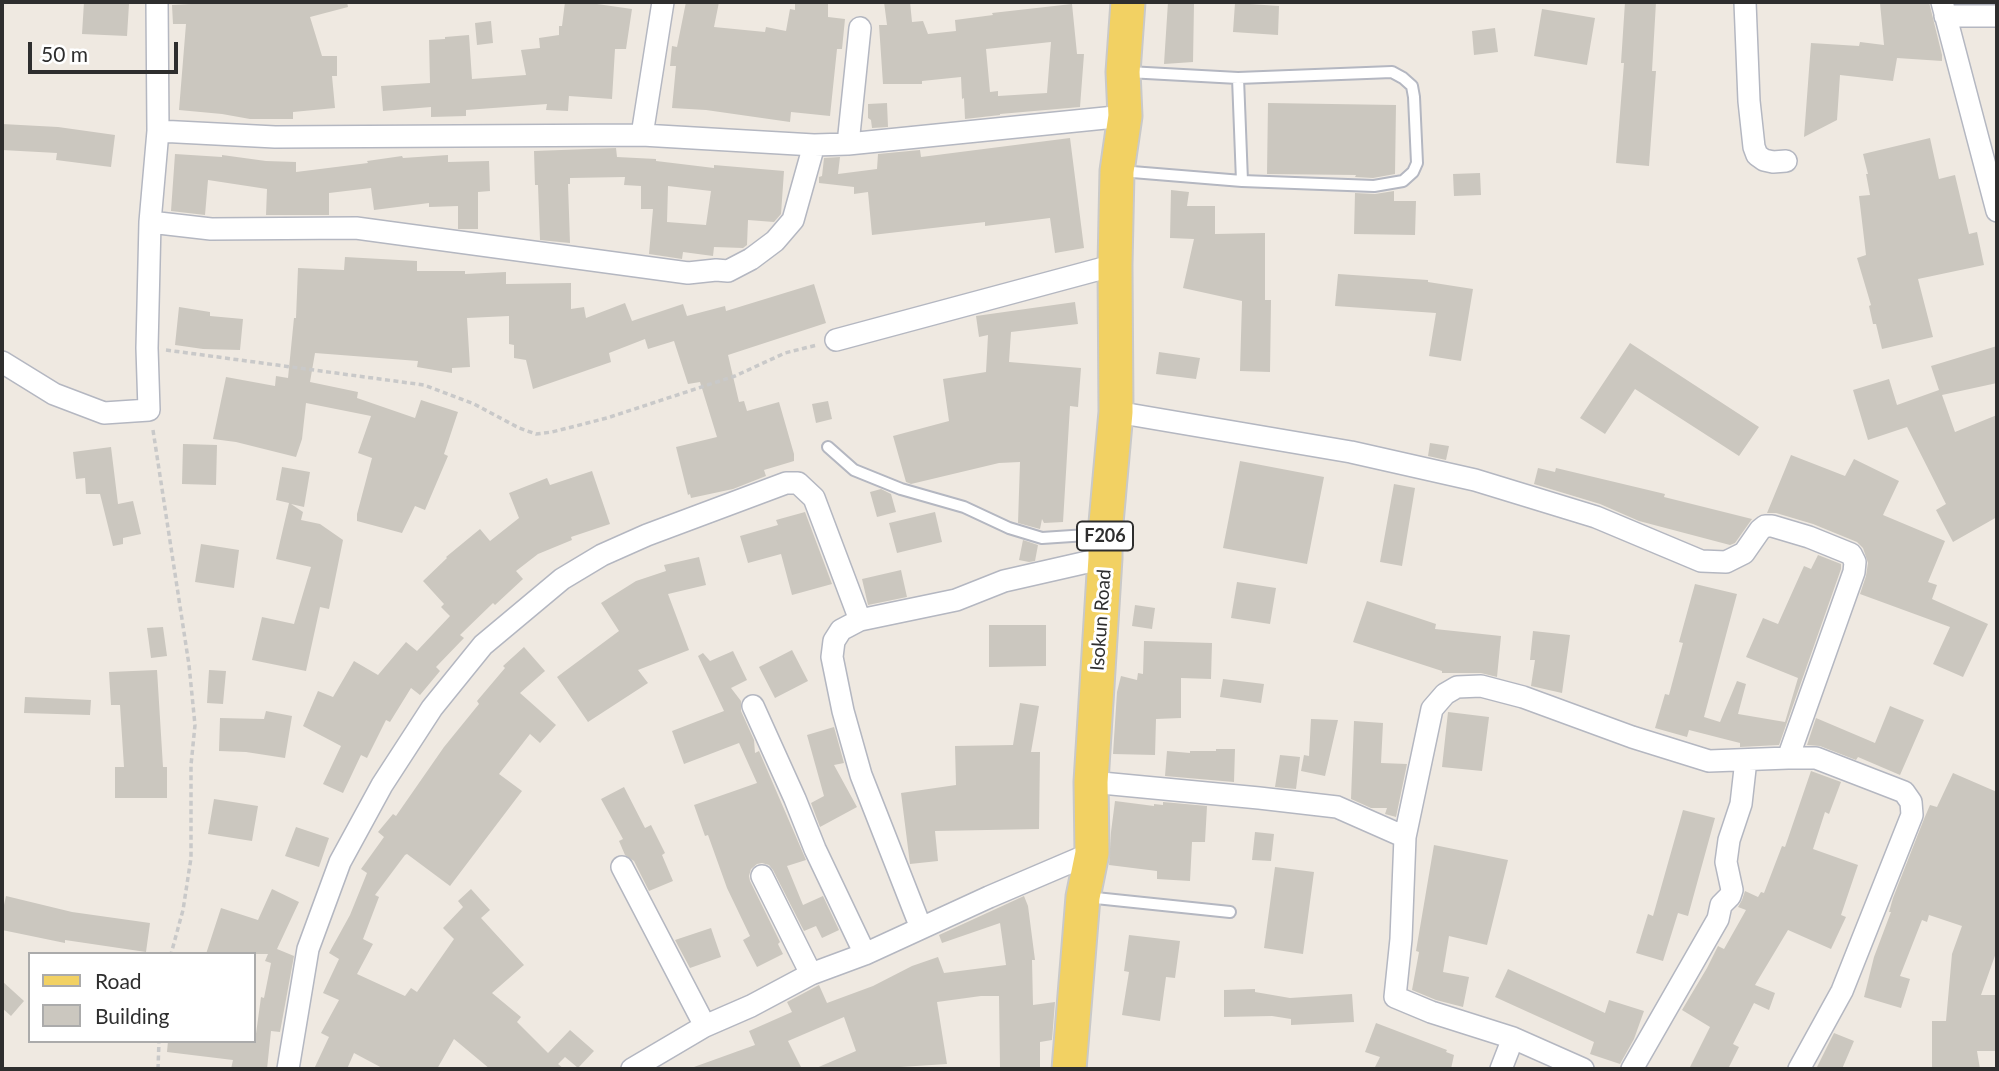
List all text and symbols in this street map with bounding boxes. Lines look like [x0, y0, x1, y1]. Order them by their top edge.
scale bar [32, 28, 182, 72]
text: 50 m [41, 41, 88, 66]
road number: F206 [1077, 522, 1133, 550]
street label: Isokun Road [1086, 568, 1116, 672]
legend [28, 952, 256, 1043]
text: Road [95, 968, 142, 993]
text: Building [95, 1003, 170, 1028]

